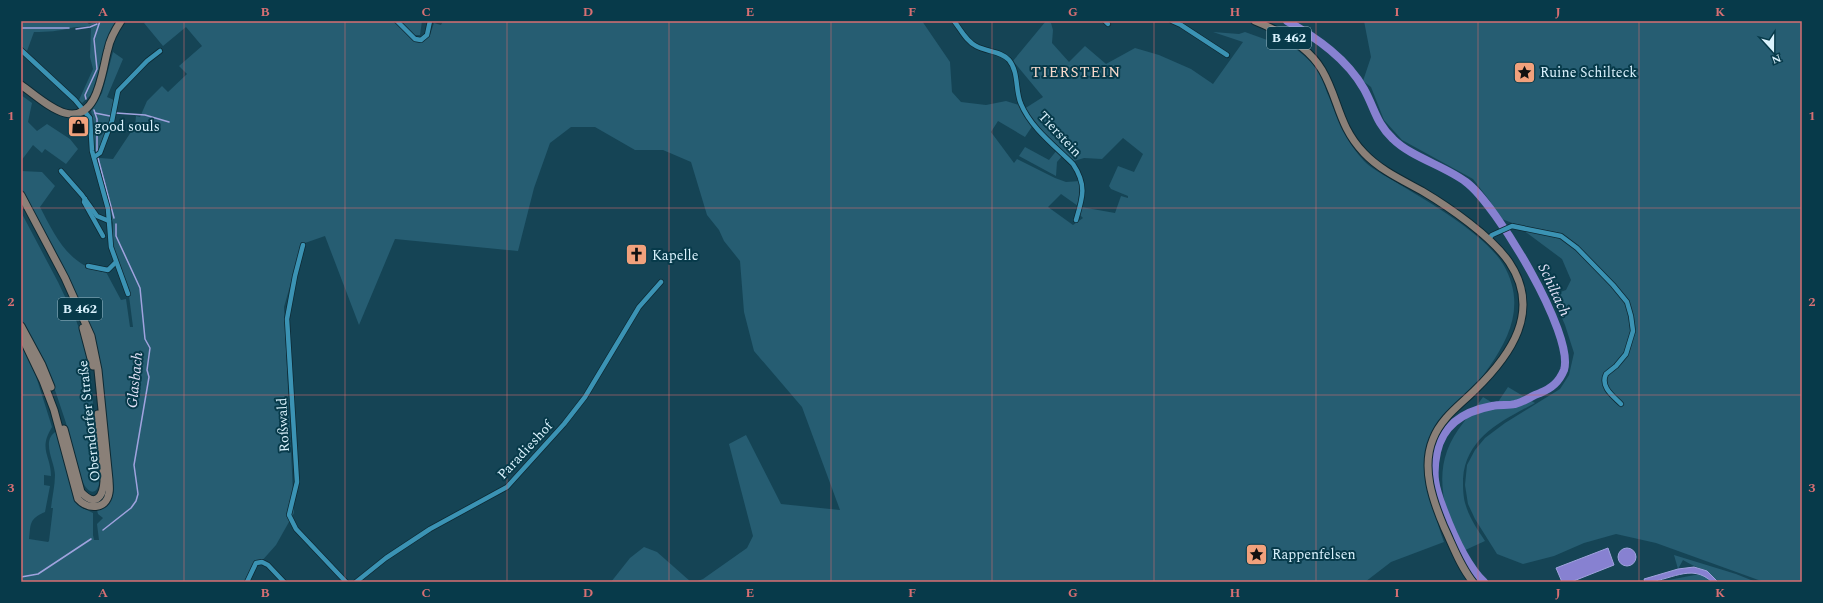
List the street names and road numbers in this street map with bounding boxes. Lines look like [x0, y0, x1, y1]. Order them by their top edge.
road number: B 462 [1267, 27, 1311, 49]
street label: Tierstein [1033, 106, 1087, 162]
road number: B 462 [58, 298, 102, 320]
street label: Oberndorfer Straße [72, 359, 106, 483]
street label: Roßwald [271, 397, 295, 453]
street label: Paradieshof [492, 415, 559, 484]

